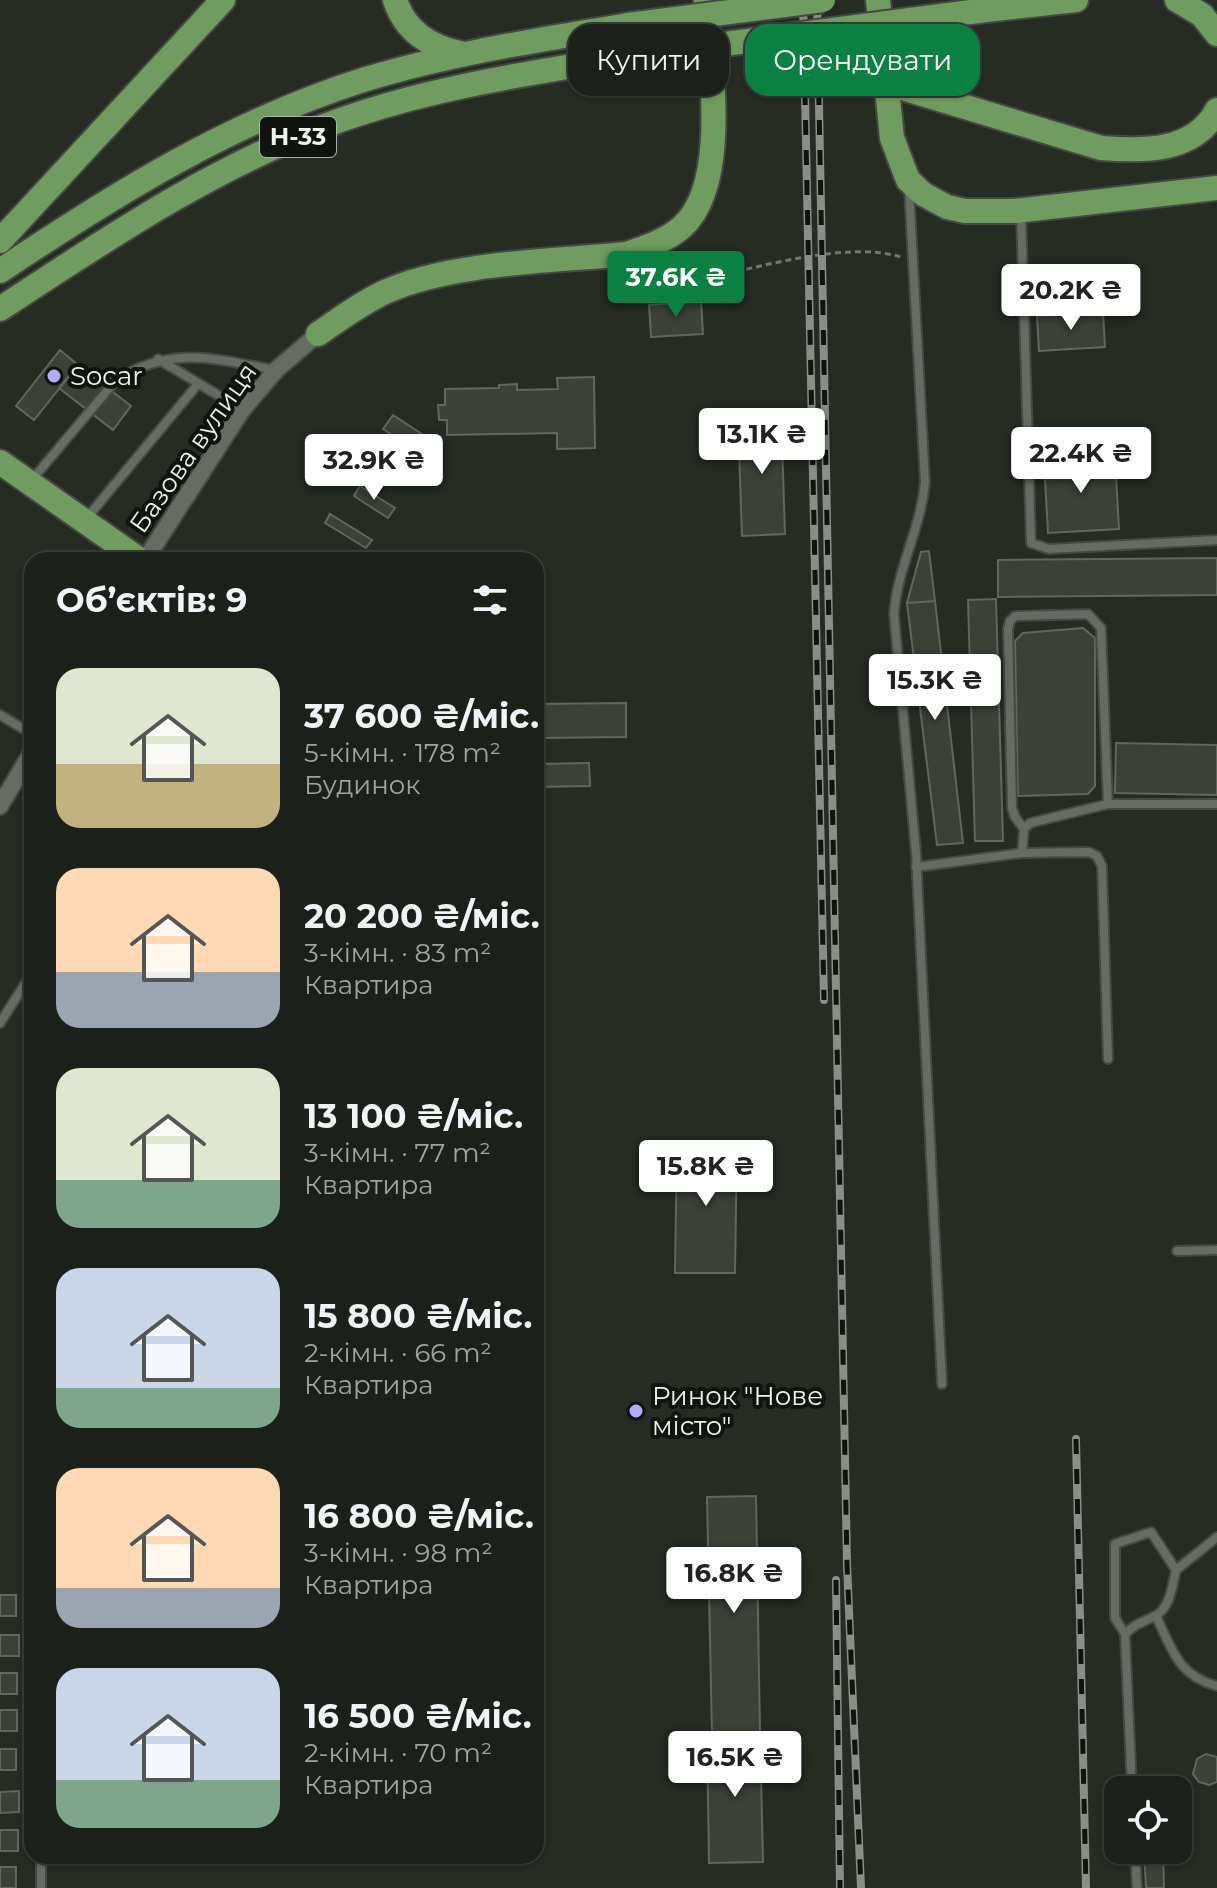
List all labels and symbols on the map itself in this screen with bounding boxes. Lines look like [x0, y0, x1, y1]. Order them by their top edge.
road number: Н-33 [260, 117, 336, 157]
pin: 37.6K ₴ [602, 251, 750, 319]
pin: 20.2K ₴ [997, 264, 1145, 332]
street label: Базова вулиця [123, 357, 263, 539]
place label: Socar [70, 360, 143, 392]
marker: Socar [45, 367, 63, 385]
pin: 13.1K ₴ [688, 408, 836, 476]
pin: 22.4K ₴ [1007, 427, 1155, 495]
pin: 32.9K ₴ [300, 434, 448, 502]
pin: 15.3K ₴ [861, 654, 1009, 722]
pin: 15.8K ₴ [632, 1140, 780, 1208]
place label: Ринок "Нове місто" [652, 1380, 823, 1442]
marker: Ринок "Нове місто" [627, 1402, 645, 1420]
pin: 16.8K ₴ [660, 1547, 808, 1615]
pin: 16.5K ₴ [661, 1731, 809, 1799]

